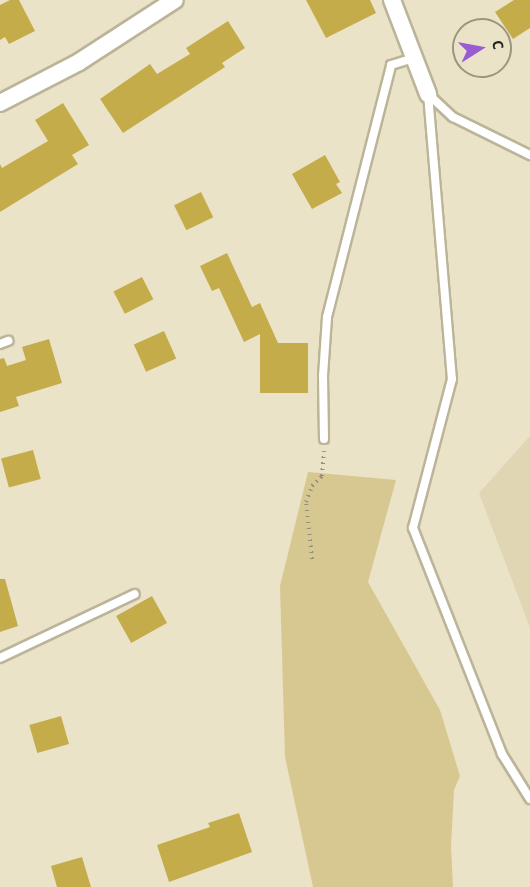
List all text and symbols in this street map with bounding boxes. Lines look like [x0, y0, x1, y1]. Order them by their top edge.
north arrow [452, 18, 512, 78]
text: С [489, 39, 506, 51]

